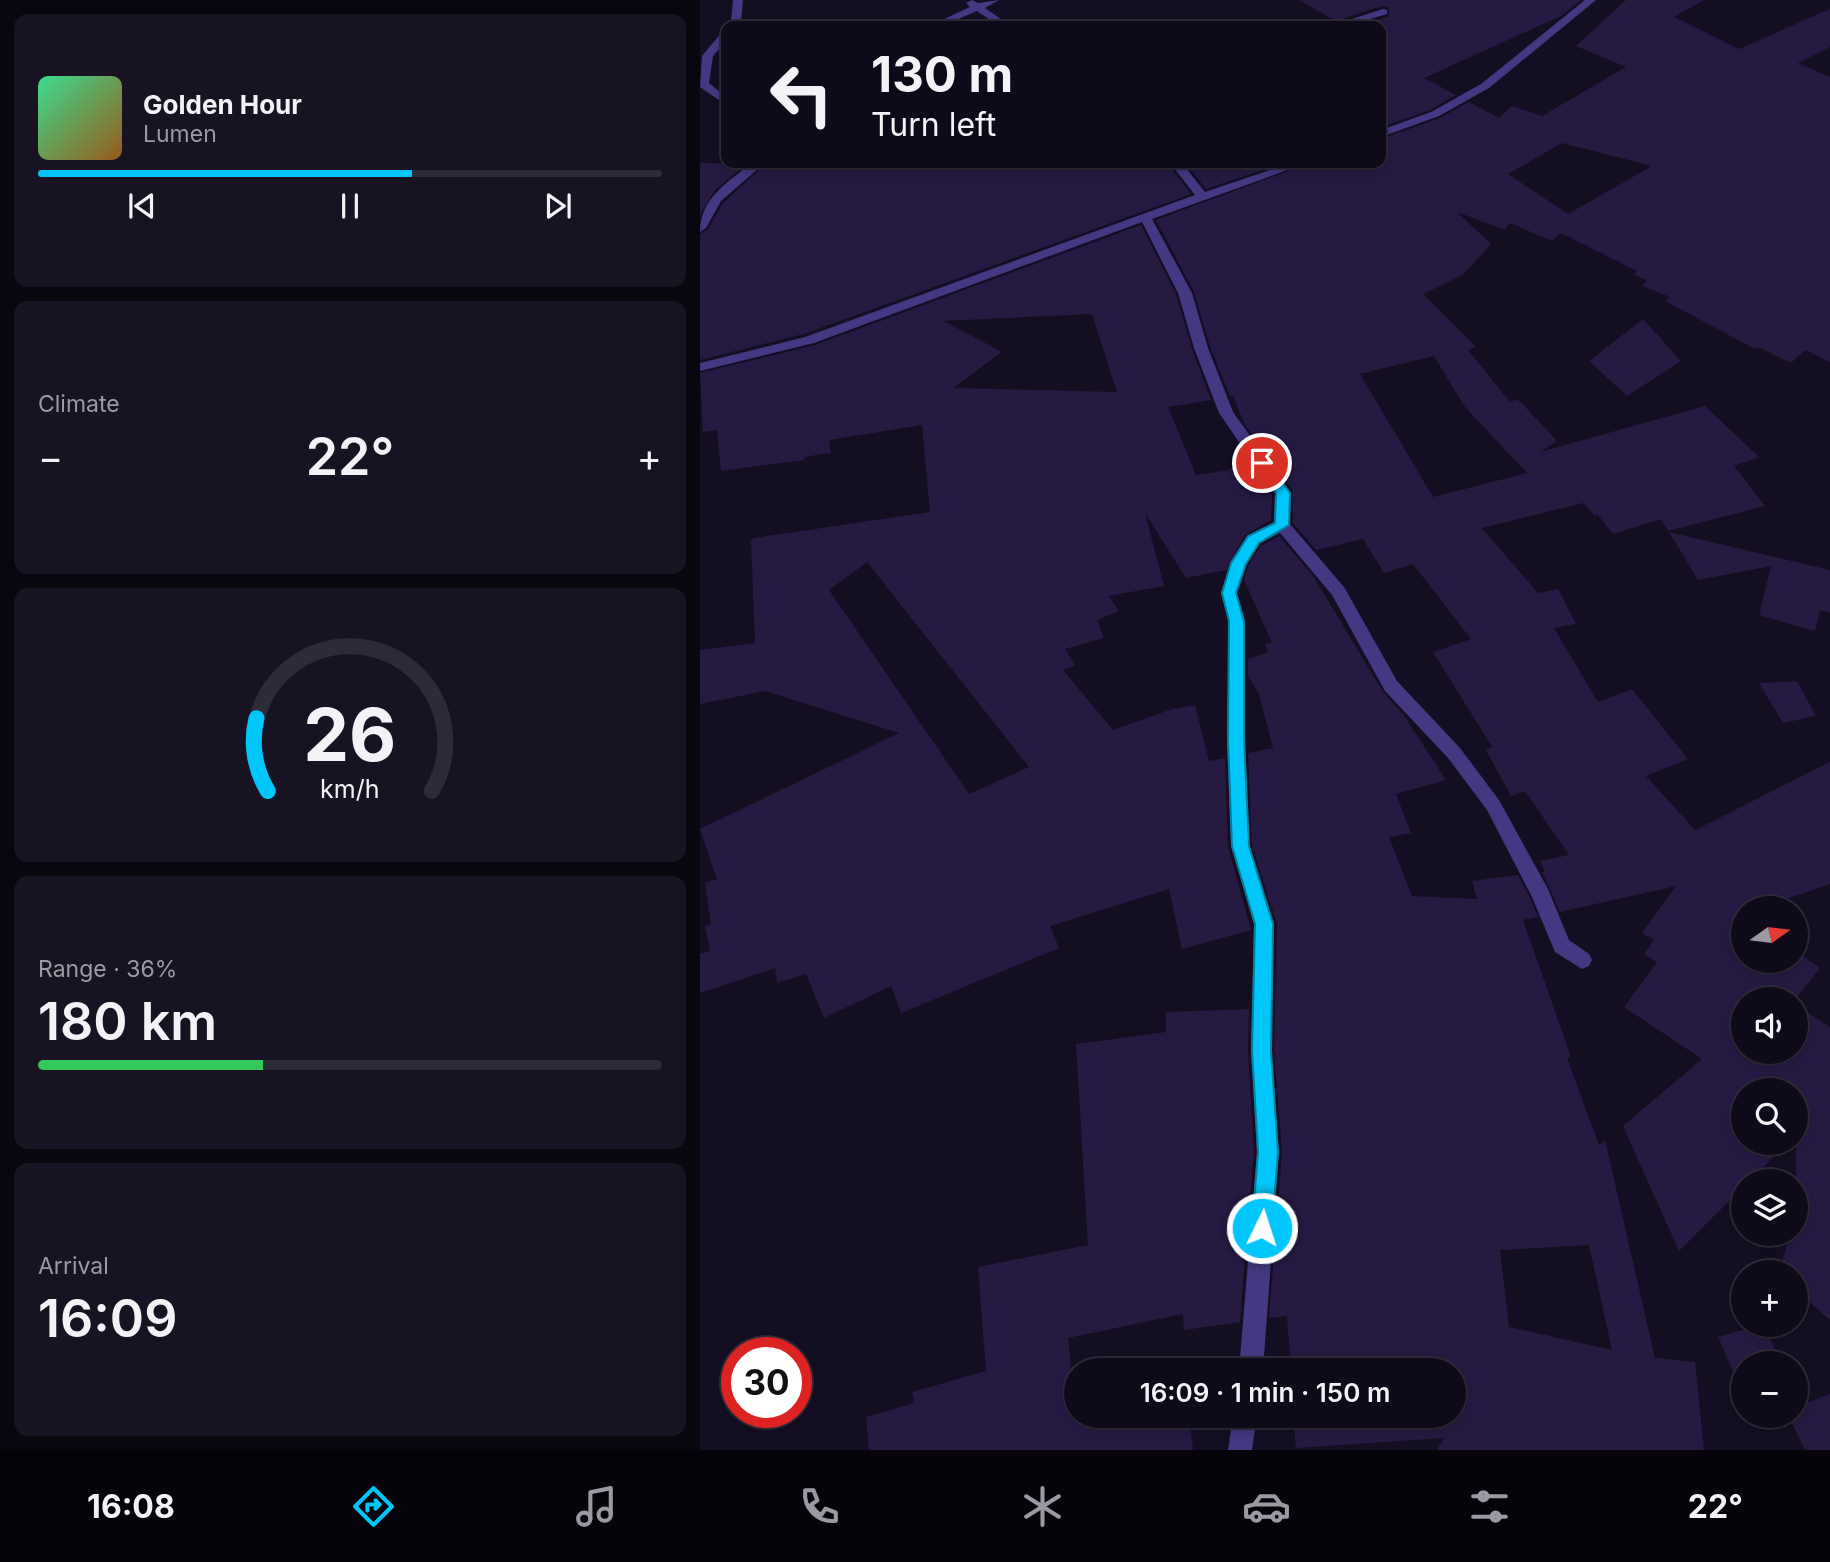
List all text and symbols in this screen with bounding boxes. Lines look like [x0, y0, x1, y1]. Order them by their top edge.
text: 130 m [871, 45, 1013, 104]
icon: left [756, 49, 847, 140]
text: Golden Hour [143, 89, 302, 120]
text: Turn left [871, 105, 996, 144]
text: Lumen [143, 120, 217, 148]
icon: previous [123, 187, 161, 225]
icon: pause [331, 187, 369, 225]
icon: next [539, 187, 577, 225]
text: Climate [38, 390, 120, 418]
text: 22° [306, 425, 394, 488]
pin [1232, 433, 1292, 493]
text: − [38, 434, 63, 480]
text: + [637, 434, 662, 480]
icon: arrive [1243, 444, 1281, 482]
text: 26 [303, 690, 397, 779]
text: km/h [320, 774, 380, 804]
north arrow [1731, 896, 1808, 973]
map controls [1731, 896, 1808, 1428]
text: Range · 36% [38, 955, 177, 983]
button: sound [1731, 987, 1808, 1064]
text: 180 km [38, 990, 217, 1053]
button: search [1731, 1078, 1808, 1155]
button: layers [1731, 1169, 1808, 1246]
position arrow [1225, 1191, 1299, 1265]
text: Arrival [38, 1252, 109, 1280]
button: + [1731, 1260, 1808, 1337]
text: 16:09 [38, 1287, 177, 1350]
speed limit sign: 30 [721, 1337, 812, 1428]
button: − [1731, 1351, 1808, 1428]
text: 16:09 · 1 min · 150 m [1140, 1377, 1390, 1408]
icon: directions [349, 1482, 398, 1531]
icon: music [572, 1482, 621, 1531]
icon: phone [795, 1482, 844, 1531]
icon: climate [1018, 1482, 1067, 1531]
icon: car [1242, 1482, 1291, 1531]
icon: filters [1465, 1482, 1514, 1531]
text: 16:08 [87, 1487, 175, 1526]
text: 22° [1688, 1487, 1743, 1526]

